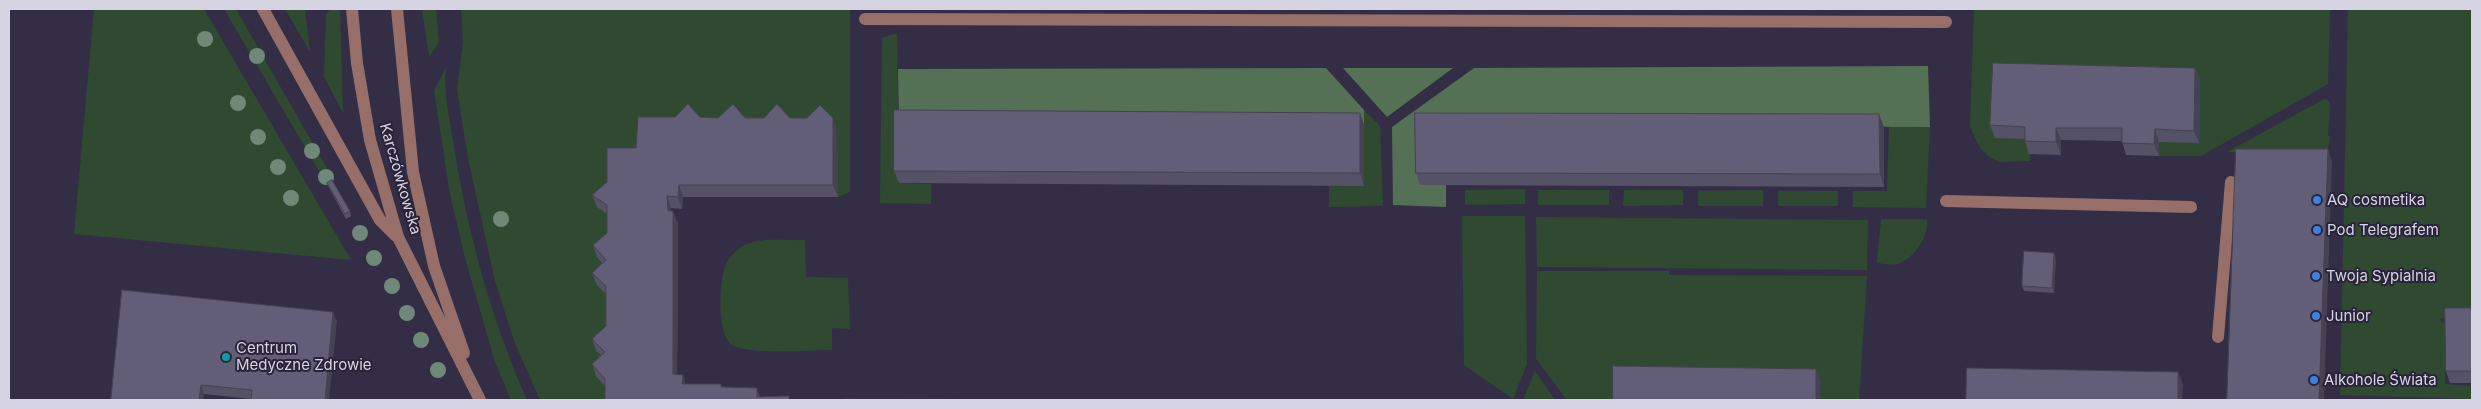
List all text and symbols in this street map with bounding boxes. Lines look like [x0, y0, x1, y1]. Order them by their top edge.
street label: Karczówkowska [376, 121, 424, 237]
place label: AQ cosmetika [2327, 191, 2425, 209]
marker: AQ cosmetika [2311, 194, 2323, 206]
place label: Pod Telegrafem [2327, 221, 2439, 239]
marker: Pod Telegrafem [2311, 224, 2323, 236]
place label: Twoja Sypialnia [2326, 267, 2436, 285]
marker: Twoja Sypialnia [2310, 270, 2322, 282]
place label: Junior [2326, 307, 2371, 325]
marker: Junior [2310, 310, 2322, 322]
place label: Centrum Medyczne Zdrowie [236, 339, 372, 374]
marker: Centrum Medyczne Zdrowie [220, 351, 232, 363]
place label: Alkohole Świata [2324, 371, 2437, 389]
marker: Alkohole Świata [2308, 374, 2320, 386]

